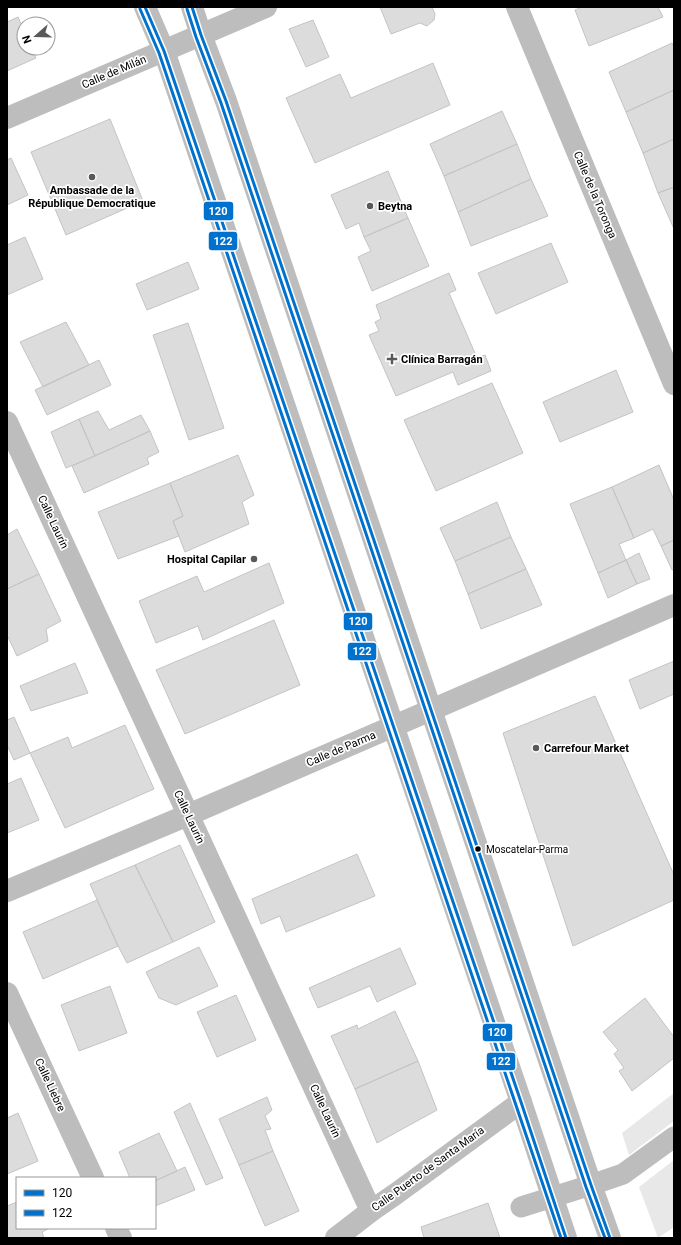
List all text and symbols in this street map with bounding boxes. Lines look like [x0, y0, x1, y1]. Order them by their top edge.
north arrow [16, 16, 56, 56]
text: N [20, 33, 35, 45]
street label: Calle de Milán [80, 53, 148, 91]
street label: Calle de la Toronga [571, 149, 619, 241]
marker: Ambassade de la République Democratique [87, 172, 97, 182]
place label: Ambassade de la République Democratique [28, 184, 156, 210]
place label: Beytna [378, 200, 412, 213]
line badge: 120 [203, 201, 234, 221]
marker: Beytna [365, 201, 375, 211]
text: 120 [209, 205, 227, 218]
line badge: 122 [208, 231, 238, 251]
text: 122 [214, 235, 232, 248]
marker: Clínica Barragán [386, 353, 398, 365]
place label: Clínica Barragán [401, 353, 483, 366]
street label: Calle Laurín [35, 493, 71, 551]
place label: Hospital Capilar [167, 553, 246, 566]
marker: Hospital Capilar [249, 554, 259, 564]
line badge: 120 [343, 612, 373, 631]
text: 120 [349, 615, 367, 628]
line badge: 122 [347, 642, 377, 661]
text: 122 [353, 645, 371, 658]
street label: Calle de Parma [304, 729, 378, 769]
place label: Carrefour Market [544, 742, 629, 755]
marker: Carrefour Market [531, 743, 541, 753]
street label: Calle Laurín [171, 788, 207, 846]
marker: Moscatelar-Parma [473, 844, 483, 854]
place label: Moscatelar-Parma [486, 844, 568, 855]
line badge: 120 [482, 1023, 513, 1042]
text: 120 [488, 1026, 506, 1039]
line badge: 122 [486, 1052, 516, 1071]
text: 122 [492, 1055, 510, 1068]
street label: Calle Liebre [32, 1056, 68, 1114]
street label: Calle Laurín [307, 1082, 343, 1140]
street label: Calle Puerto de Santa María [369, 1124, 487, 1214]
legend [16, 1177, 156, 1229]
text: 120 [52, 1186, 72, 1200]
text: 122 [52, 1206, 72, 1220]

